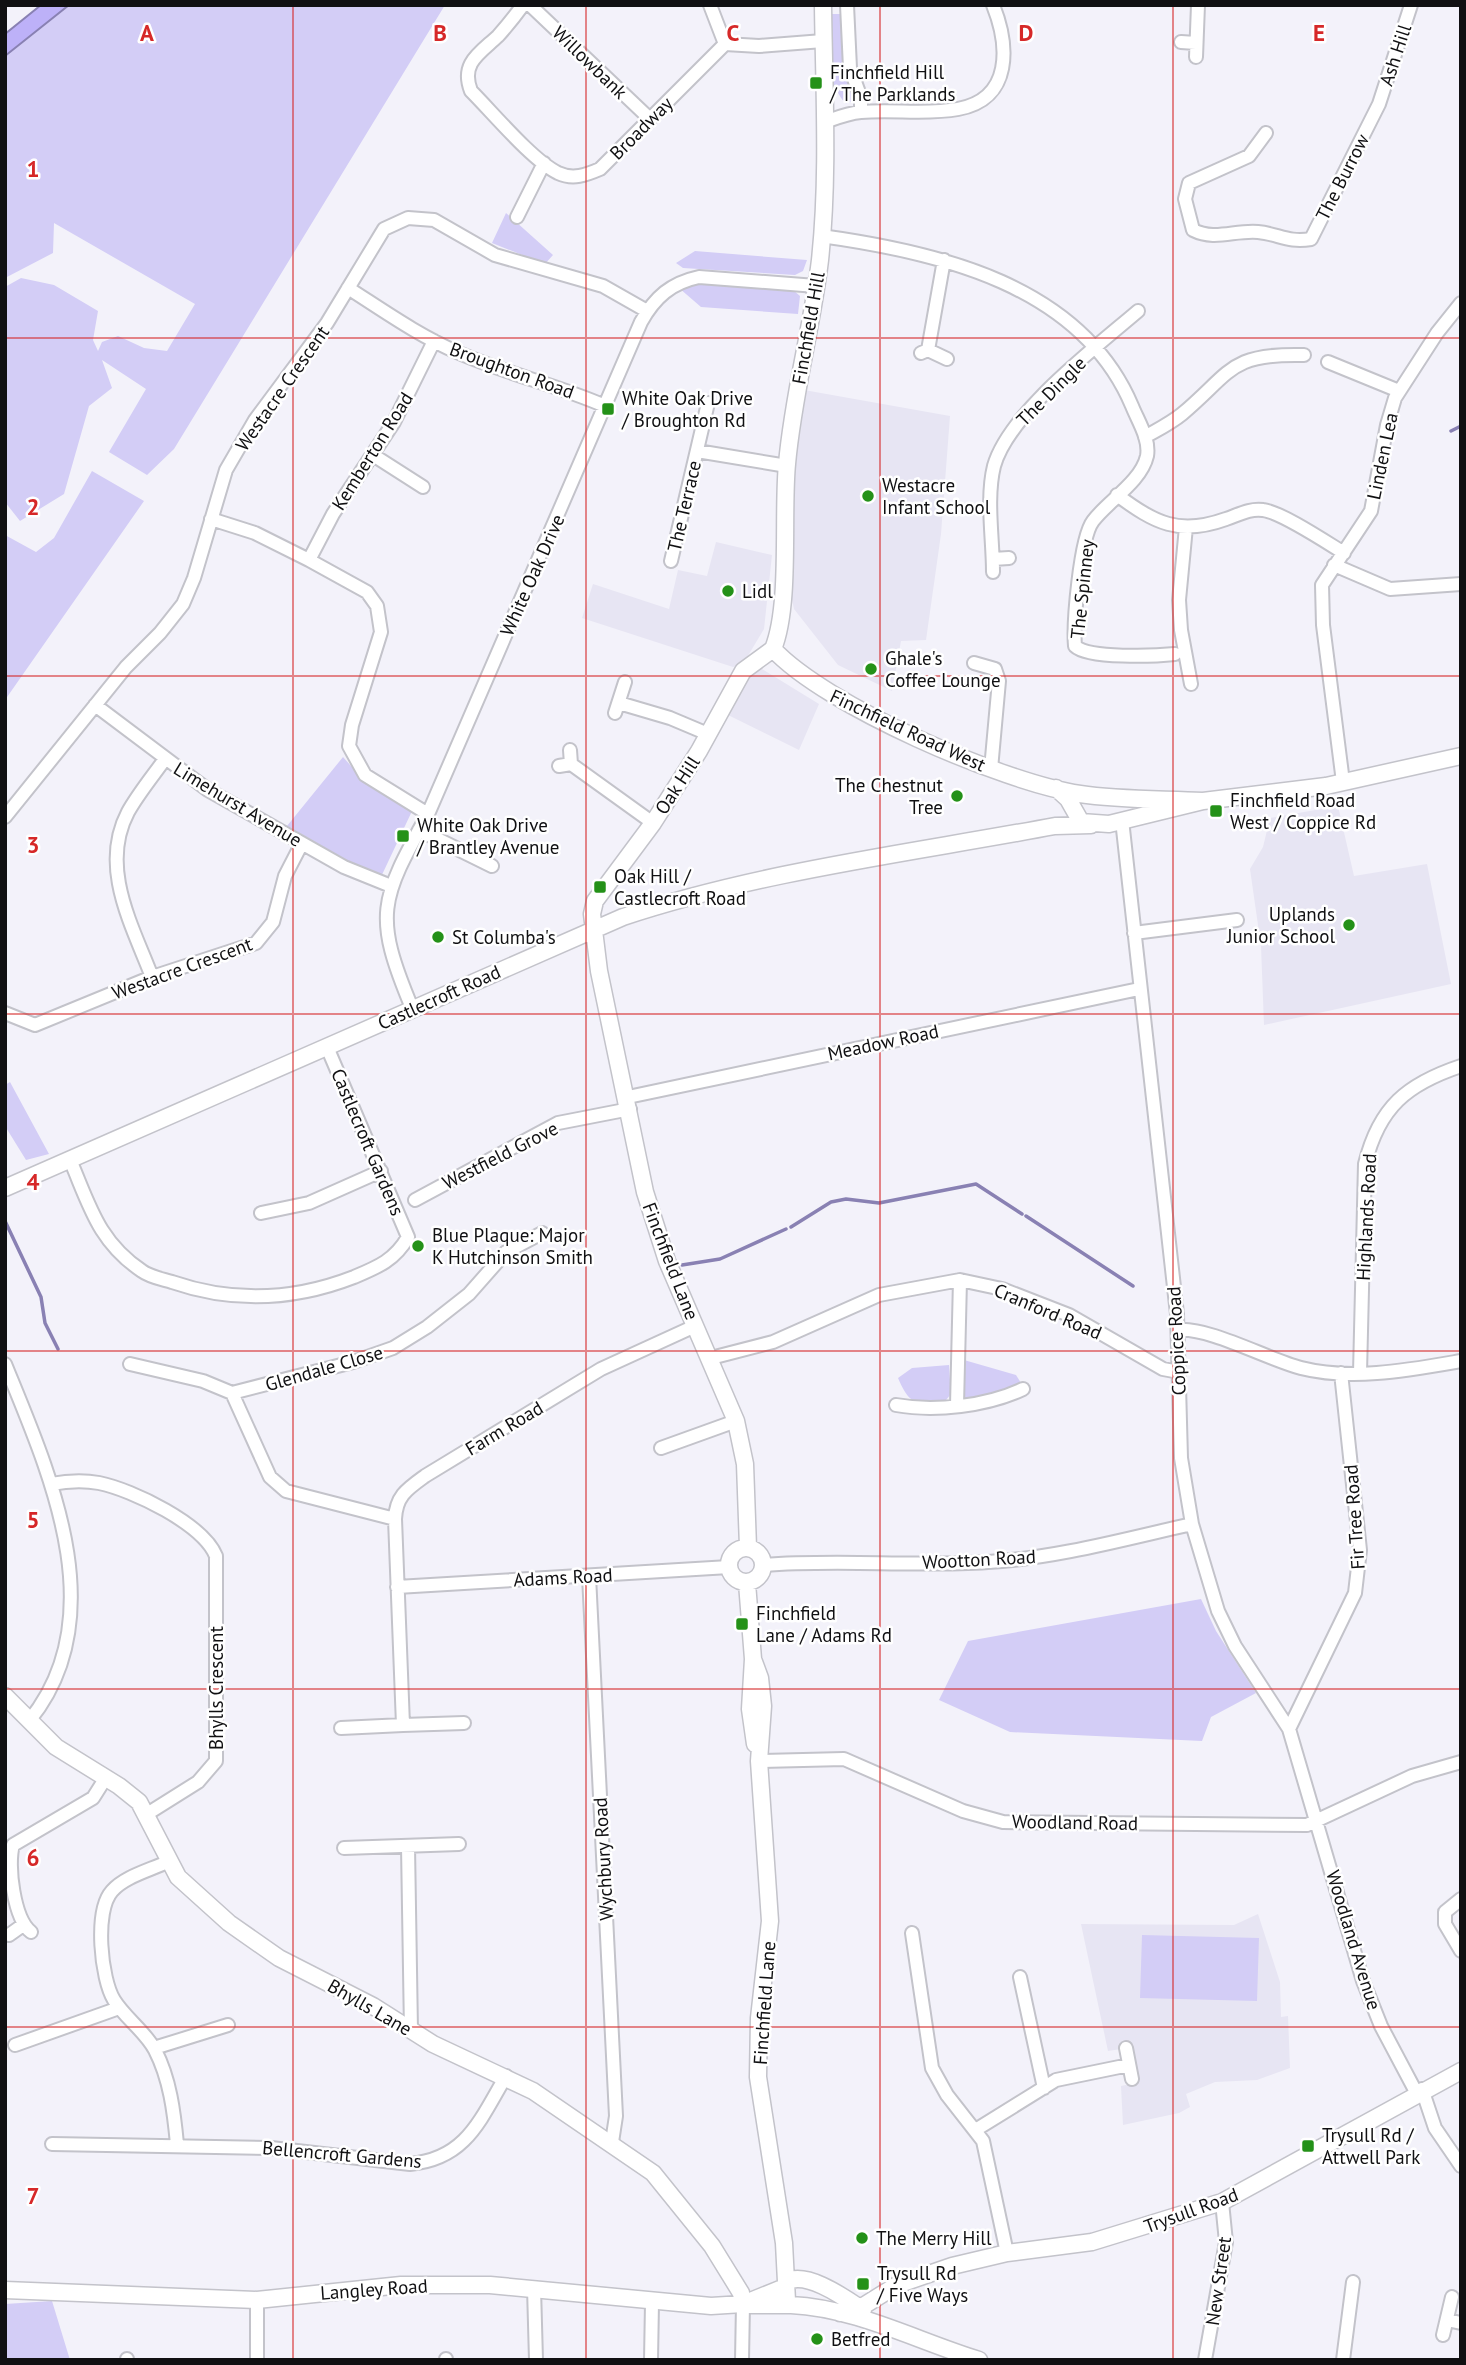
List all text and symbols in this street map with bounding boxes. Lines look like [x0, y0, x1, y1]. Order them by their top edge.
text: A [140, 18, 154, 47]
text: B [433, 18, 447, 47]
text: C [727, 18, 740, 47]
text: D [1019, 18, 1033, 47]
text: E [1313, 18, 1325, 47]
street label: Willowbank [547, 20, 633, 104]
street label: Ash Hill [1374, 21, 1416, 89]
place label: Finchfield Hill / The Parklands [829, 60, 955, 106]
marker: Finchfield Hill / The Parklands [808, 75, 824, 91]
street label: Broadway [604, 91, 678, 165]
street label: The Burrow [1310, 130, 1374, 224]
text: 1 [26, 154, 40, 183]
street label: Finchfield Hill [786, 269, 830, 386]
street label: Westacre Crescent [230, 320, 334, 455]
street label: Broughton Road [446, 336, 578, 404]
street label: The Dingle [1011, 351, 1091, 431]
place label: White Oak Drive / Broughton Rd [621, 386, 753, 432]
street label: Kemberton Road [326, 387, 418, 515]
marker: White Oak Drive / Broughton Rd [600, 401, 616, 417]
street label: Linden Lea [1361, 410, 1403, 502]
street label: The Terrace [662, 458, 706, 554]
place label: Westacre Infant School [882, 473, 991, 519]
marker: Westacre Infant School [860, 488, 876, 504]
text: 2 [26, 492, 40, 521]
street label: White Oak Drive [494, 510, 570, 640]
street label: The Spinney [1065, 538, 1099, 640]
place label: Lidl [742, 579, 773, 603]
marker: Lidl [720, 583, 736, 599]
place label: Ghale's Coffee Lounge [885, 646, 1001, 692]
marker: Ghale's Coffee Lounge [863, 661, 879, 677]
street label: Finchfield Road West [826, 683, 990, 777]
street label: Oak Hill [649, 751, 705, 819]
street label: Limehurst Avenue [170, 756, 306, 852]
place label: The Chestnut Tree [835, 773, 944, 819]
marker: The Chestnut Tree [949, 788, 965, 804]
place label: Finchfield Road West / Coppice Rd [1230, 788, 1376, 834]
marker: Finchfield Road West / Coppice Rd [1208, 803, 1224, 819]
place label: White Oak Drive / Brantley Avenue [416, 813, 559, 859]
marker: White Oak Drive / Brantley Avenue [395, 828, 411, 844]
text: 3 [26, 830, 40, 859]
place label: Oak Hill / Castlecroft Road [614, 864, 746, 910]
marker: Oak Hill / Castlecroft Road [592, 879, 608, 895]
place label: Uplands Junior School [1226, 902, 1335, 948]
marker: Uplands Junior School [1341, 917, 1357, 933]
place label: St Columba's [452, 925, 556, 949]
marker: St Columba's [430, 929, 446, 945]
street label: Westacre Crescent [109, 931, 256, 1004]
street label: Castlecroft Road [374, 959, 504, 1035]
street label: Meadow Road [825, 1019, 941, 1065]
street label: Castlecroft Gardens [326, 1065, 410, 1219]
street label: Westfield Grove [438, 1116, 562, 1194]
street label: Highlands Road [1351, 1153, 1381, 1281]
text: 4 [26, 1167, 40, 1196]
street label: Finchfield Lane [638, 1199, 704, 1323]
place label: Blue Plaque: Major K Hutchinson Smith [432, 1223, 593, 1269]
marker: Blue Plaque: Major K Hutchinson Smith [410, 1238, 426, 1254]
street label: Cranford Road [990, 1278, 1106, 1344]
street label: Coppice Road [1161, 1286, 1191, 1396]
street label: Glendale Close [262, 1340, 386, 1396]
street label: Farm Road [461, 1395, 547, 1461]
street label: Fir Tree Road [1338, 1464, 1370, 1570]
text: 5 [26, 1505, 40, 1534]
street label: Wootton Road [922, 1544, 1036, 1574]
street label: Adams Road [513, 1562, 613, 1592]
place label: Finchfield Lane / Adams Rd [756, 1601, 892, 1647]
marker: Finchfield Lane / Adams Rd [734, 1616, 750, 1632]
street label: Bhylls Crescent [204, 1626, 228, 1750]
street label: Wychbury Road [588, 1797, 618, 1921]
street label: Woodland Road [1012, 1809, 1138, 1835]
text: 6 [26, 1843, 40, 1872]
street label: Woodland Avenue [1321, 1867, 1387, 2013]
street label: Finchfield Lane [748, 1940, 780, 2066]
street label: Bhylls Lane [324, 1973, 416, 2041]
place label: Trysull Rd / Attwell Park [1322, 2123, 1420, 2169]
street label: Bellencroft Gardens [261, 2135, 423, 2173]
marker: Trysull Rd / Attwell Park [1300, 2138, 1316, 2154]
text: 7 [26, 2181, 40, 2210]
street label: Trysull Road [1141, 2182, 1241, 2238]
place label: The Merry Hill [876, 2226, 992, 2250]
marker: The Merry Hill [854, 2230, 870, 2246]
street label: New Street [1200, 2235, 1236, 2327]
place label: Trysull Rd / Five Ways [876, 2261, 968, 2307]
street label: Langley Road [319, 2273, 429, 2305]
marker: Trysull Rd / Five Ways [855, 2276, 871, 2292]
place label: Betfred [831, 2327, 891, 2351]
marker: Betfred [809, 2331, 825, 2347]

